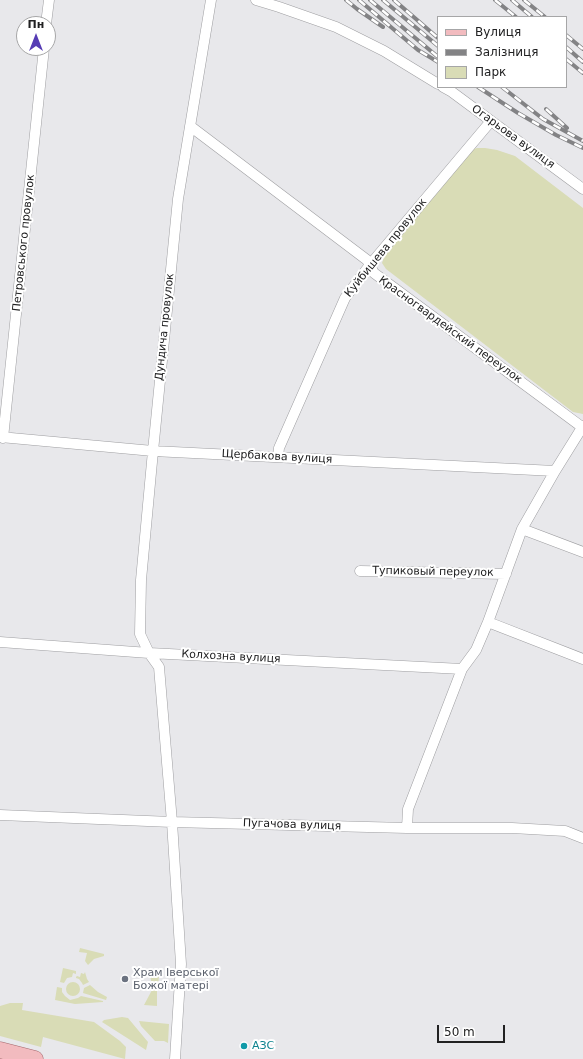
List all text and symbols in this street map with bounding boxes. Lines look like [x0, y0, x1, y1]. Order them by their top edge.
north arrow [16, 16, 56, 56]
legend [437, 16, 567, 88]
text: Пн [28, 18, 44, 31]
text: Вулиця [475, 25, 521, 39]
text: Залізниця [475, 45, 538, 59]
text: Парк [475, 65, 506, 79]
street label: Огарьова вулиця [469, 102, 557, 172]
street label: Петровського провулок [10, 174, 38, 312]
street label: Куйбишева провулок [342, 196, 430, 300]
street label: Дундича провулок [153, 273, 177, 381]
street label: Красногвардейский переулок [376, 273, 524, 387]
street label: Щербакова вулиця [221, 448, 333, 466]
street label: Тупиковый переулок [372, 564, 494, 580]
street label: Колхозна вулиця [181, 648, 281, 666]
street label: Пугачова вулиця [243, 817, 341, 833]
place label: Храм Іверської Божої матері [133, 966, 218, 992]
marker: Храм Іверської Божої матері [120, 974, 130, 984]
scale bar [439, 1017, 507, 1043]
text: 50 m [444, 1025, 475, 1039]
place label: АЗС [252, 1039, 274, 1053]
marker: АЗС [239, 1041, 249, 1051]

